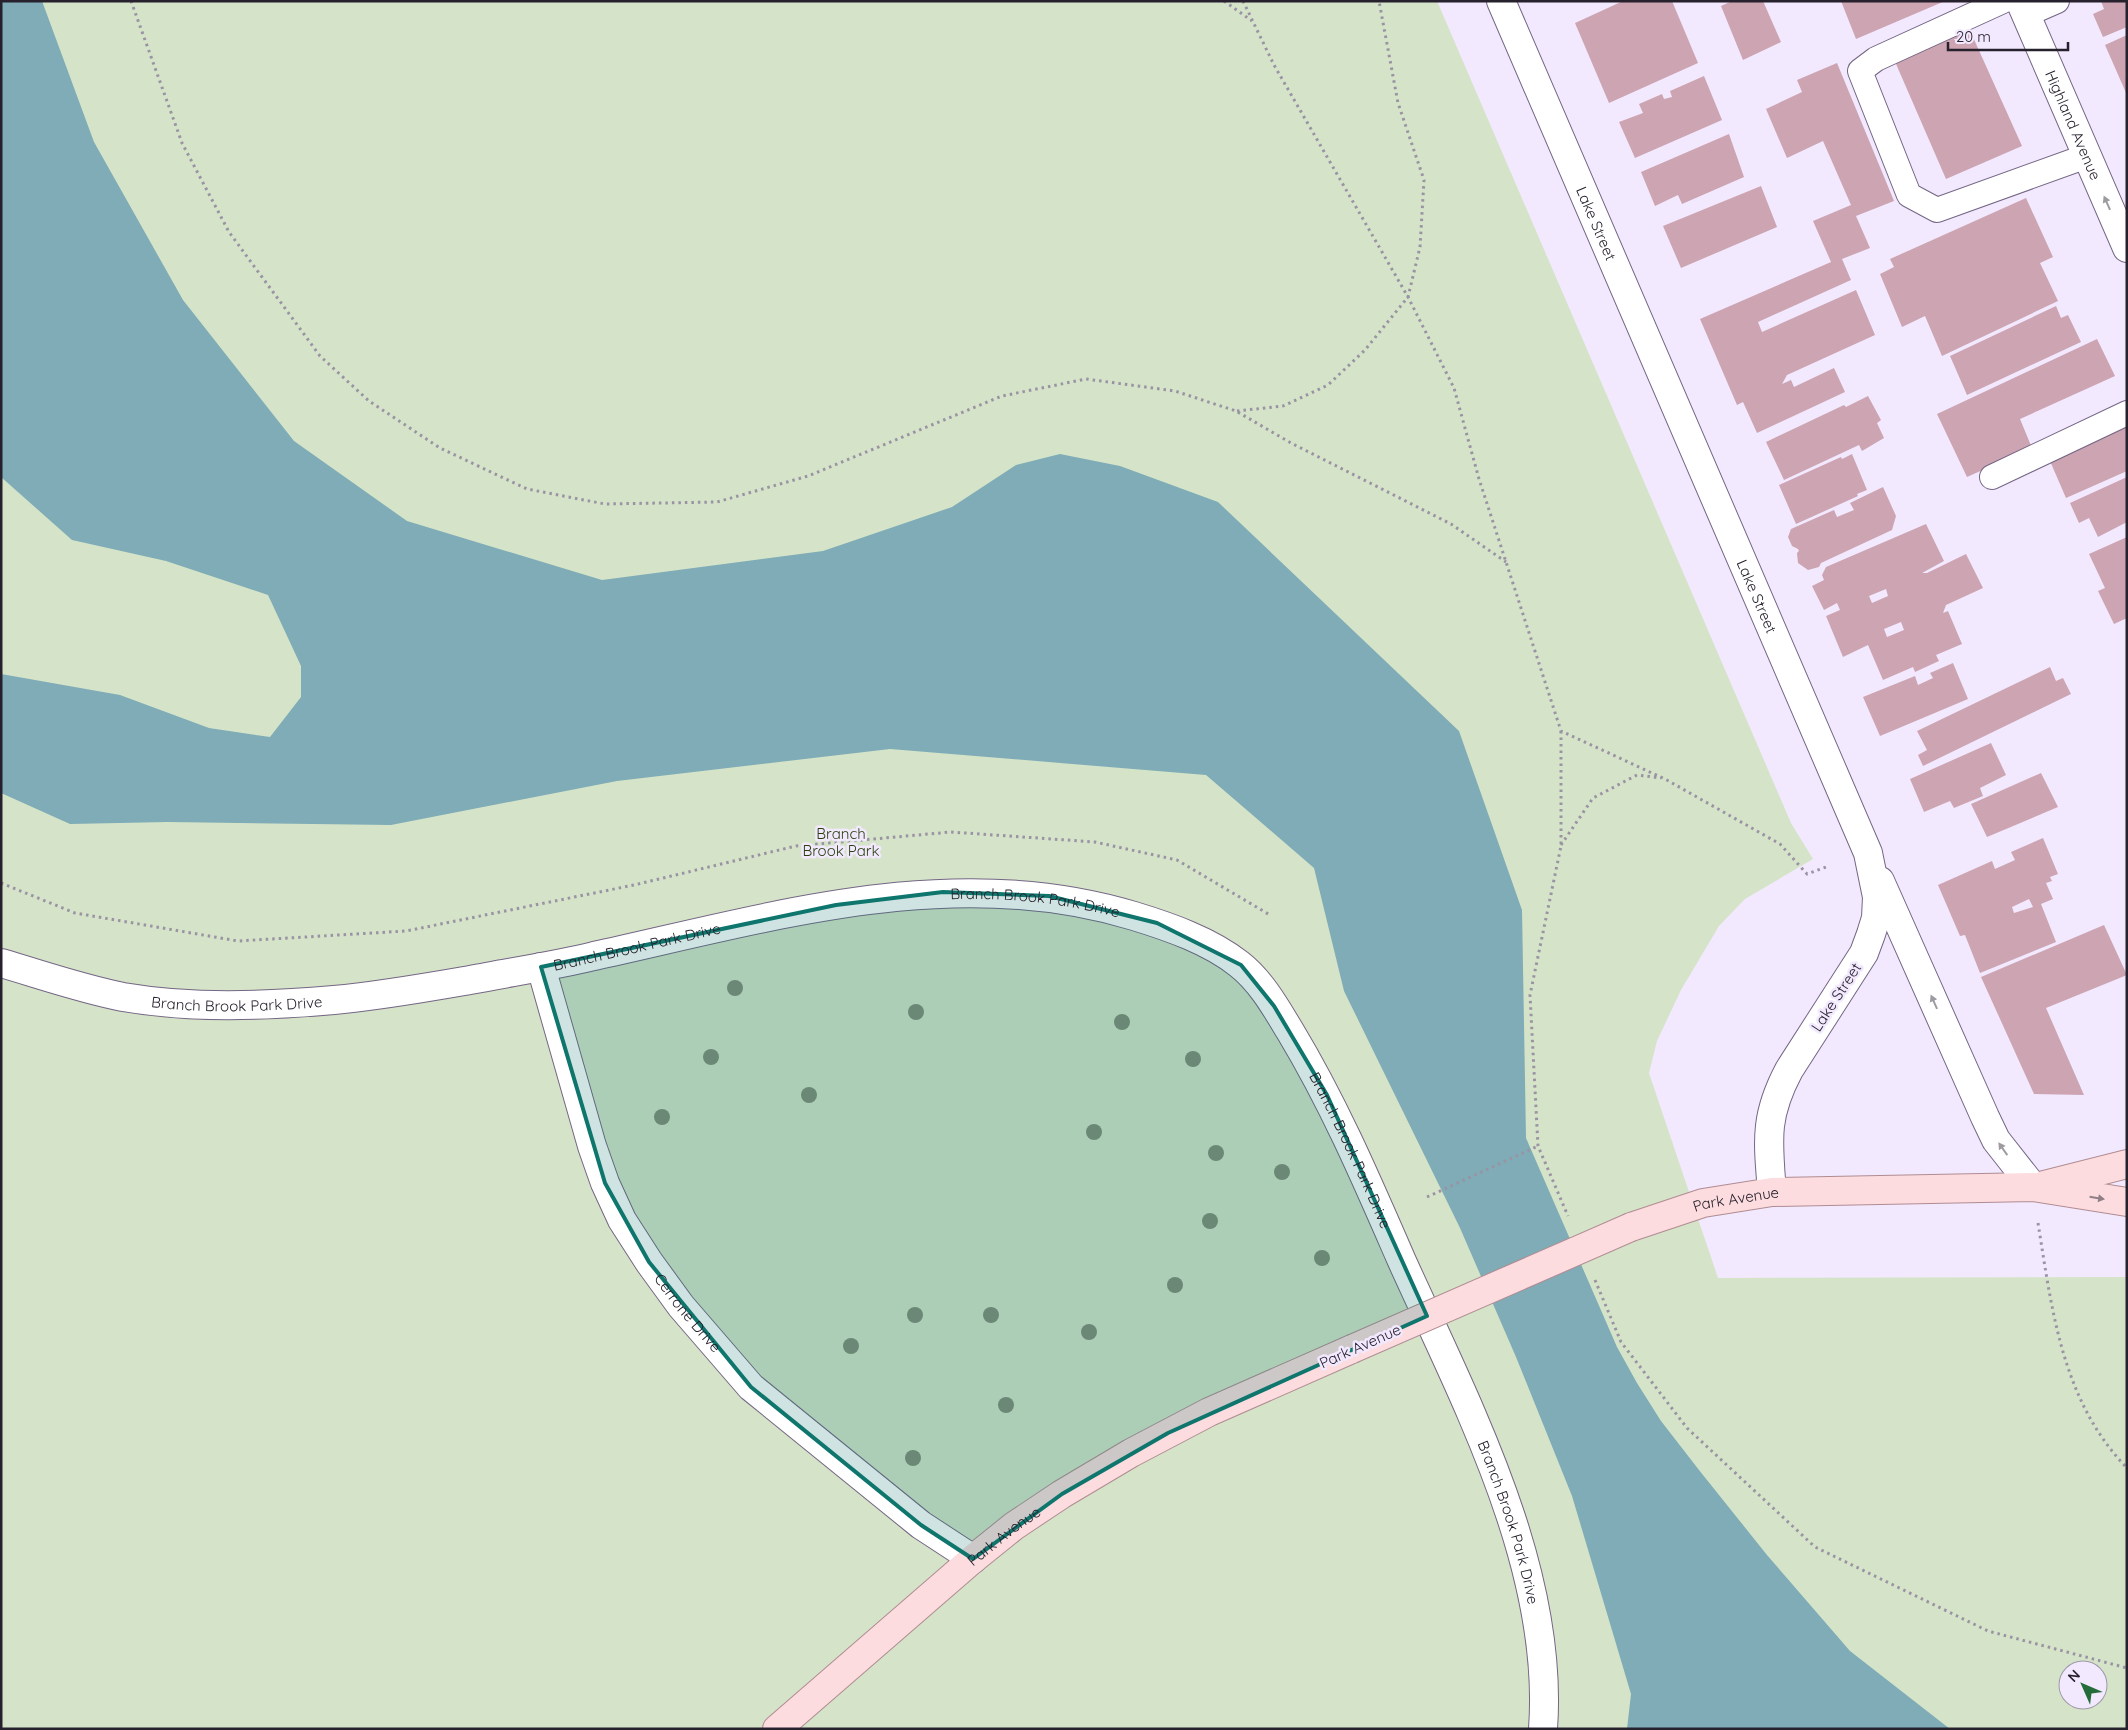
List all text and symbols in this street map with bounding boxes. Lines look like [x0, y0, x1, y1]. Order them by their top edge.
scale bar [1948, 20, 2068, 52]
text: 20 m [1956, 27, 1991, 46]
street label: Highland Avenue [2042, 67, 2106, 183]
street label: Lake Street [1573, 183, 1621, 263]
one-way arrow [2103, 196, 2111, 210]
street label: Lake Street [1733, 556, 1782, 636]
park label: Branch Brook Park [802, 824, 880, 860]
street label: Branch Brook Park Drive [950, 884, 1122, 921]
street label: Branch Brook Park Drive [551, 918, 722, 974]
street label: Lake Street [1807, 959, 1865, 1035]
street label: Branch Brook Park Drive [150, 992, 323, 1015]
one-way arrow [1929, 995, 1937, 1009]
street label: Branch Brook Park Drive [1306, 1068, 1396, 1231]
one-way arrow [1998, 1142, 2008, 1156]
street label: Park Avenue [1690, 1182, 1779, 1215]
one-way arrow [2089, 1195, 2105, 1203]
street label: Cerrone Drive [651, 1269, 726, 1356]
street label: Park Avenue [1316, 1320, 1404, 1372]
street label: Branch Brook Park Drive [1474, 1437, 1543, 1606]
street label: Park Avenue [963, 1502, 1044, 1570]
north arrow [2058, 1660, 2108, 1710]
text: N [2064, 1666, 2084, 1686]

